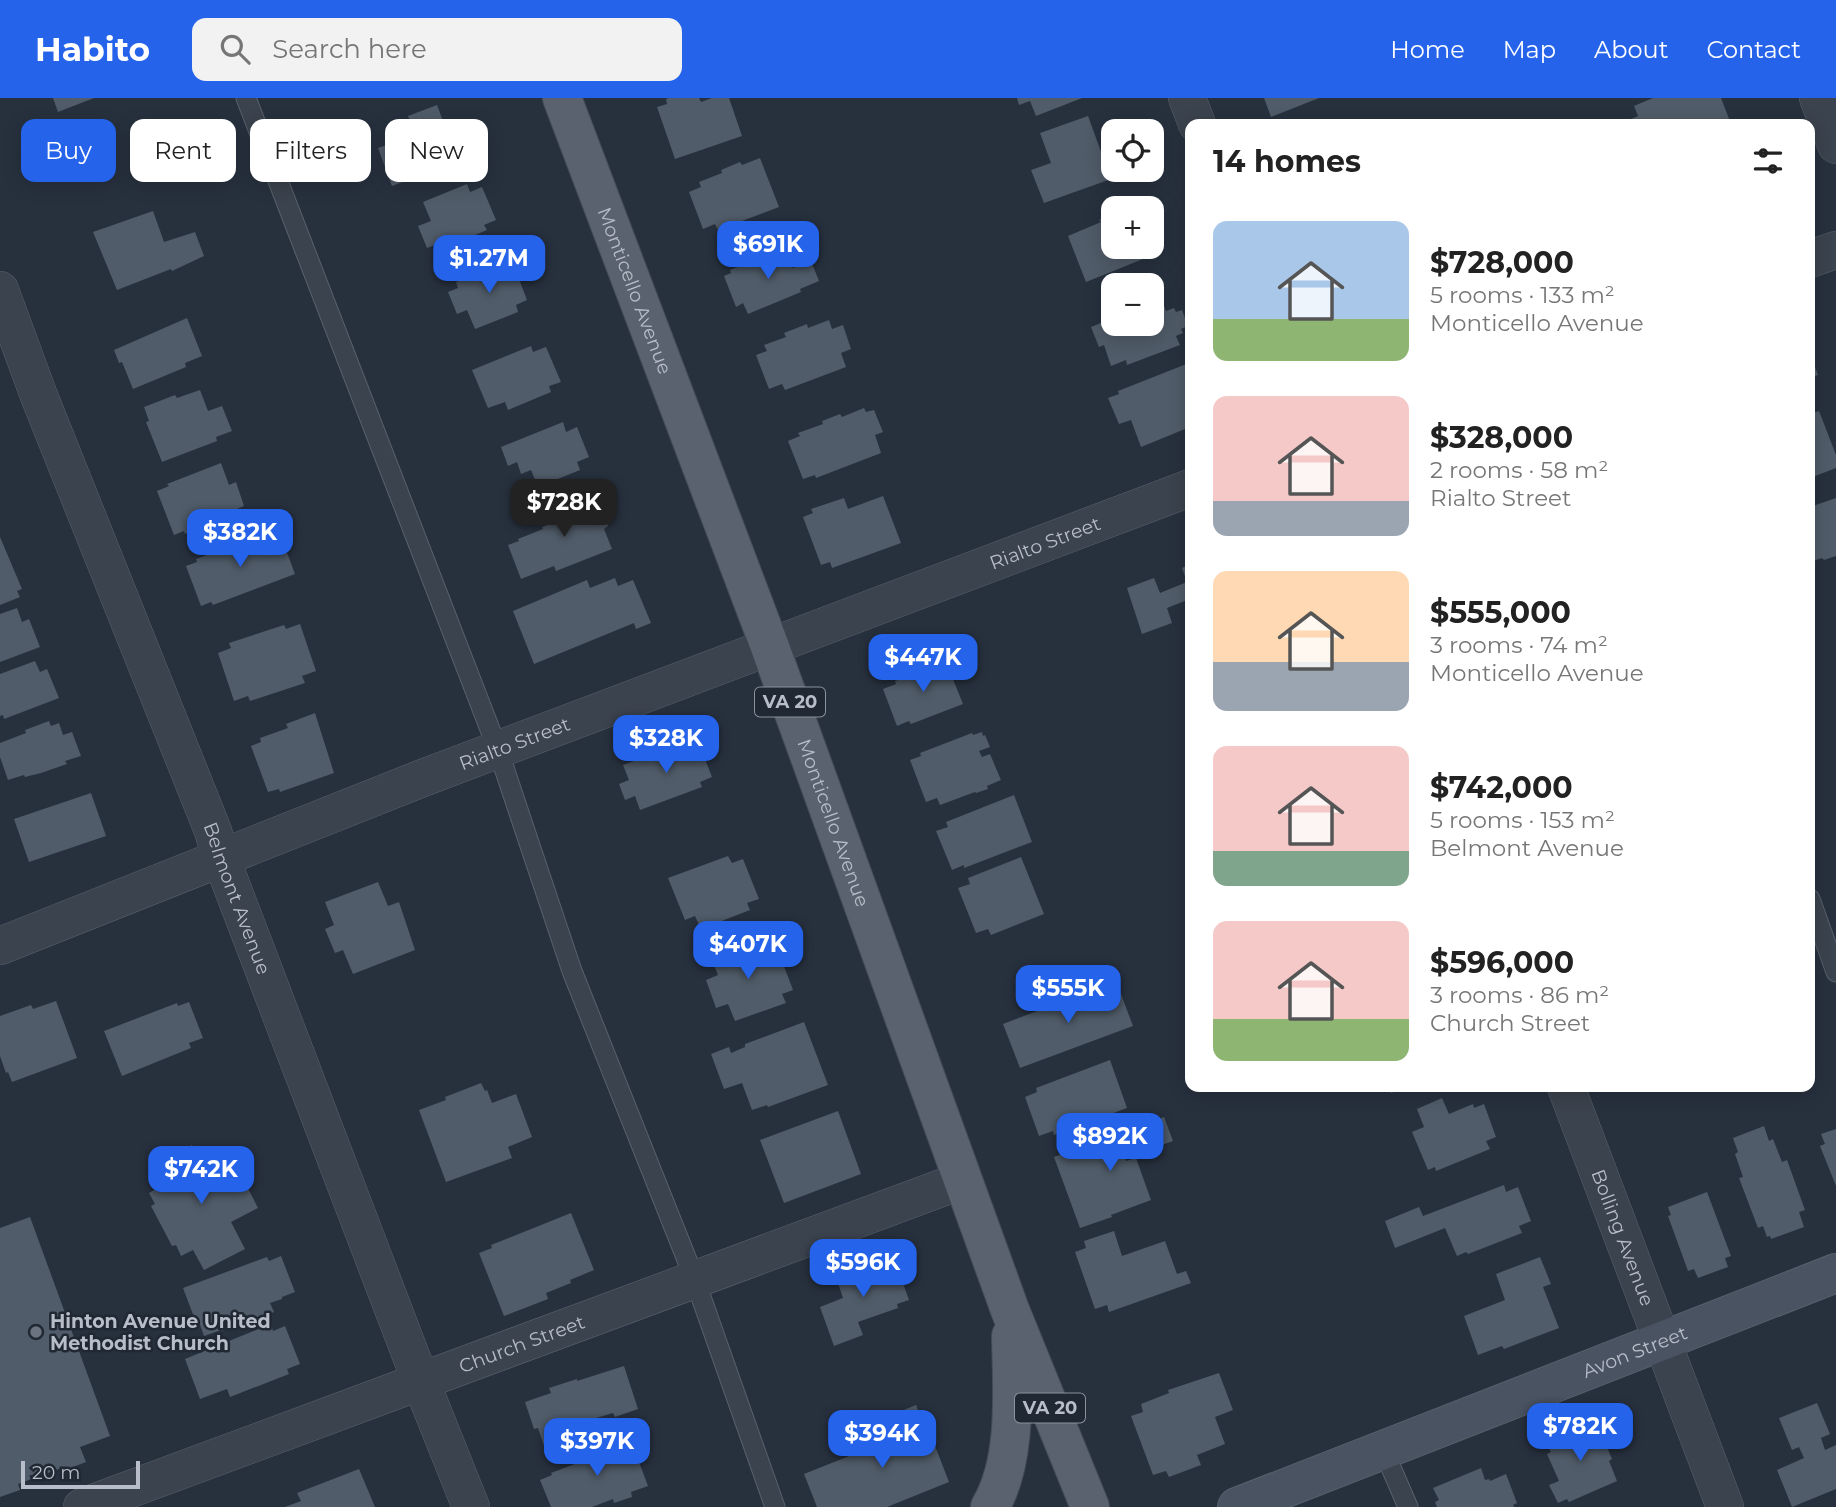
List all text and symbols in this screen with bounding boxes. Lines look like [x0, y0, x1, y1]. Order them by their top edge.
search box [192, 18, 682, 81]
text: Habito [35, 29, 150, 69]
icon: search [216, 30, 254, 68]
text: Search here [272, 33, 427, 65]
text: Home [1390, 35, 1465, 64]
text: Map [1503, 35, 1556, 64]
text: About [1594, 35, 1668, 64]
text: Contact [1706, 35, 1801, 64]
chip: Buy [21, 119, 116, 182]
chip: Rent [130, 119, 236, 182]
chip: Filters [250, 119, 371, 182]
chip: New [385, 119, 488, 182]
map controls [1101, 119, 1164, 336]
button: locate [1101, 119, 1164, 182]
icon: filters [1749, 142, 1787, 180]
text: 14 homes [1213, 143, 1361, 180]
button: + [1101, 196, 1164, 259]
street label: Monticello Avenue [592, 204, 677, 378]
pin: $691K [719, 222, 817, 281]
text: $691K [733, 230, 803, 258]
pin: $1.27M [432, 236, 546, 295]
text: $1.27M [449, 244, 529, 272]
text: $728,000 [1430, 244, 1574, 281]
icon: home [1269, 249, 1353, 333]
button: − [1101, 273, 1164, 336]
text: 5 rooms · 133 m² [1430, 281, 1615, 309]
text: Monticello Avenue [1430, 309, 1644, 337]
text: $328,000 [1430, 419, 1573, 456]
icon: home [1269, 424, 1353, 508]
text: 2 rooms · 58 m² [1430, 456, 1608, 484]
pin: $728K [515, 480, 613, 539]
text: Rialto Street [1430, 484, 1571, 512]
text: $728K [527, 488, 601, 516]
pin: $382K [191, 510, 289, 569]
street label: Rialto Street [986, 512, 1104, 575]
text: $382K [203, 518, 277, 546]
text: $555,000 [1430, 594, 1571, 631]
icon: home [1269, 599, 1353, 683]
text: 3 rooms · 74 m² [1430, 631, 1608, 659]
pin: $447K [874, 634, 972, 694]
text: $447K [885, 643, 961, 671]
text: Monticello Avenue [1430, 659, 1644, 687]
road number: VA 20 [755, 688, 825, 716]
street label: Rialto Street [456, 712, 574, 775]
pin: $328K [617, 716, 715, 775]
text: $328K [629, 724, 703, 752]
street label: Monticello Avenue [792, 736, 874, 910]
text: $742,000 [1430, 769, 1573, 806]
icon: home [1269, 774, 1353, 858]
text: 5 rooms · 153 m² [1430, 806, 1615, 834]
street label: Belmont Avenue [199, 819, 275, 978]
text: Belmont Avenue [1430, 834, 1624, 862]
pin: $407K [699, 922, 797, 981]
text: $407K [709, 930, 787, 958]
text: $596,000 [1430, 944, 1574, 981]
icon: home [1269, 949, 1353, 1033]
pin: $555K [1019, 965, 1117, 1025]
text: $555K [1032, 974, 1104, 1002]
text: 3 rooms · 86 m² [1430, 981, 1609, 1009]
text: Church Street [1430, 1009, 1590, 1037]
pin: $892K [1061, 1114, 1159, 1173]
text: $892K [1072, 1122, 1148, 1150]
pin: $742K [152, 1146, 250, 1206]
text: $742K [164, 1155, 238, 1183]
street label: Bolling Avenue [1586, 1166, 1659, 1309]
pin: $596K [814, 1240, 912, 1299]
text: $596K [826, 1248, 900, 1276]
place label: Hinton Avenue United Methodist Church [50, 1310, 271, 1355]
street label: Church Street [456, 1310, 588, 1378]
street label: Avon Street [1579, 1321, 1691, 1383]
marker: Hinton Avenue United Methodist Church [28, 1324, 44, 1340]
road number: VA 20 [1015, 1394, 1085, 1422]
pin: $782K [1531, 1404, 1629, 1463]
pin: $394K [833, 1410, 931, 1470]
text: $782K [1543, 1412, 1617, 1440]
pin: $397K [548, 1418, 646, 1478]
text: $394K [844, 1419, 920, 1447]
text: $397K [560, 1427, 634, 1455]
scale bar [21, 1458, 140, 1490]
text: 20 m [32, 1461, 80, 1484]

